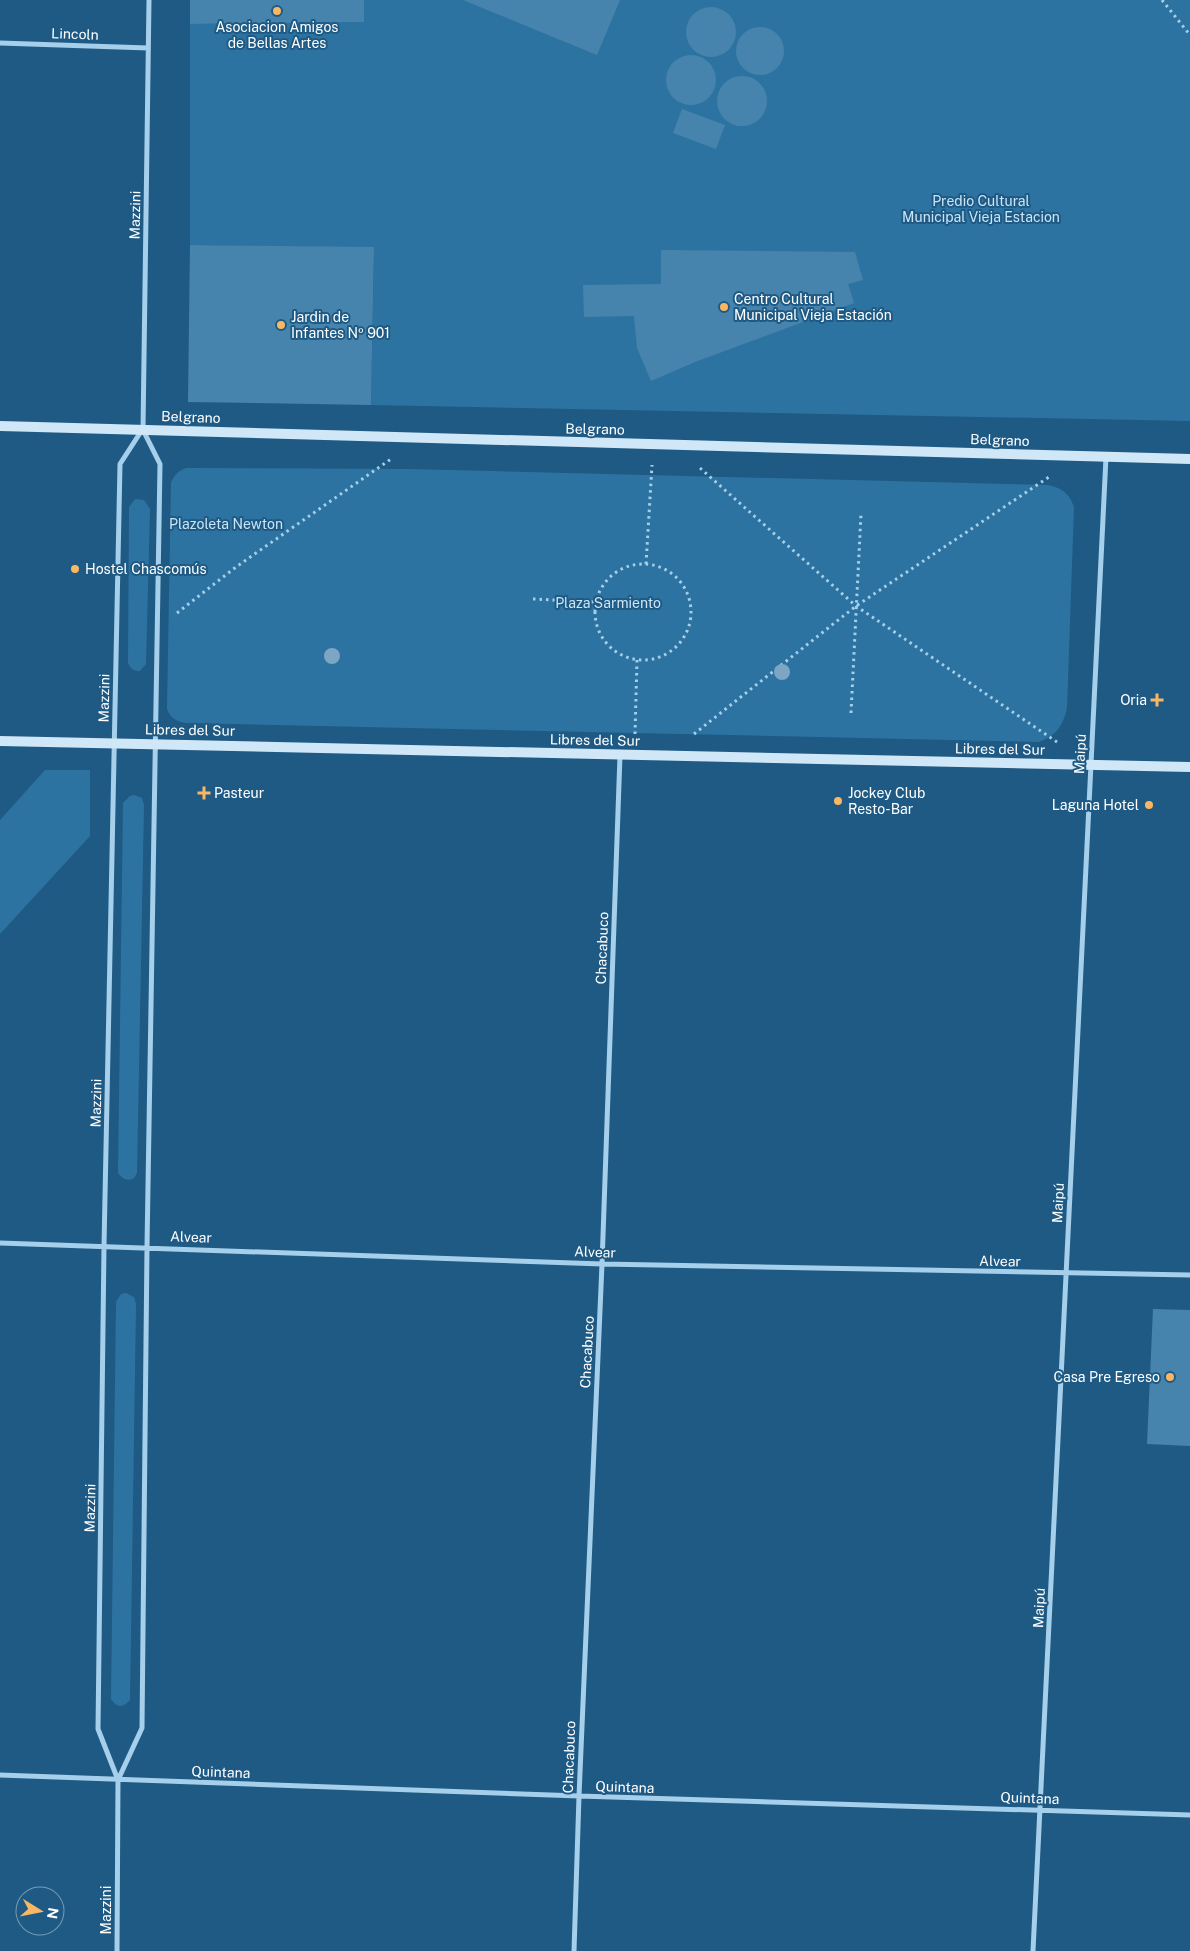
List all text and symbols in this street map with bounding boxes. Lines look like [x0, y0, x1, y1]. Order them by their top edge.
marker: Asociacion Amigos de Bellas Artes [271, 5, 283, 17]
place label: Asociacion Amigos de Bellas Artes [216, 19, 338, 51]
street label: Lincoln [51, 25, 99, 43]
street label: Mazzini [127, 190, 143, 240]
park label: Predio Cultural Municipal Vieja Estacion [902, 193, 1060, 225]
place label: Centro Cultural Municipal Vieja Estación [734, 291, 892, 323]
marker: Centro Cultural Municipal Vieja Estación [718, 301, 730, 313]
place label: Jardin de Infantes Nº 901 [291, 309, 390, 341]
marker: Jardin de Infantes Nº 901 [275, 319, 287, 331]
street label: Belgrano [161, 408, 221, 426]
street label: Belgrano [565, 420, 625, 438]
street label: Belgrano [970, 431, 1030, 449]
park label: Plazoleta Newton [169, 516, 283, 532]
place label: Hostel Chascomús [85, 561, 207, 577]
marker: Hostel Chascomús [69, 563, 81, 575]
park label: Plaza Sarmiento [555, 595, 661, 611]
street label: Mazzini [96, 673, 112, 723]
place label: Oria [1120, 692, 1147, 708]
marker: Oria [1151, 694, 1163, 706]
street label: Libres del Sur [145, 721, 235, 739]
street label: Libres del Sur [550, 731, 640, 749]
street label: Maipú [1071, 734, 1089, 774]
street label: Libres del Sur [955, 740, 1045, 758]
place label: Pasteur [214, 785, 264, 801]
place label: Jockey Club Resto-Bar [848, 785, 925, 817]
marker: Pasteur [198, 787, 210, 799]
marker: Jockey Club Resto-Bar [832, 795, 844, 807]
place label: Laguna Hotel [1052, 797, 1139, 813]
marker: Laguna Hotel [1143, 799, 1155, 811]
street label: Chacabuco [593, 911, 611, 985]
street label: Mazzini [88, 1078, 104, 1128]
street label: Maipú [1049, 1183, 1067, 1223]
street label: Alvear [170, 1228, 212, 1246]
street label: Alvear [574, 1243, 616, 1261]
street label: Alvear [979, 1253, 1021, 1269]
street label: Chacabuco [577, 1315, 597, 1389]
place label: Casa Pre Egreso [1054, 1369, 1160, 1385]
marker: Casa Pre Egreso [1164, 1371, 1176, 1383]
street label: Mazzini [82, 1483, 98, 1533]
street label: Maipú [1030, 1588, 1048, 1628]
street label: Chacabuco [560, 1720, 578, 1794]
street label: Quintana [191, 1763, 251, 1781]
street label: Quintana [595, 1778, 655, 1796]
street label: Quintana [1000, 1789, 1060, 1807]
north arrow [15, 1886, 65, 1936]
street label: Mazzini [98, 1886, 114, 1934]
text: N [44, 1906, 62, 1920]

